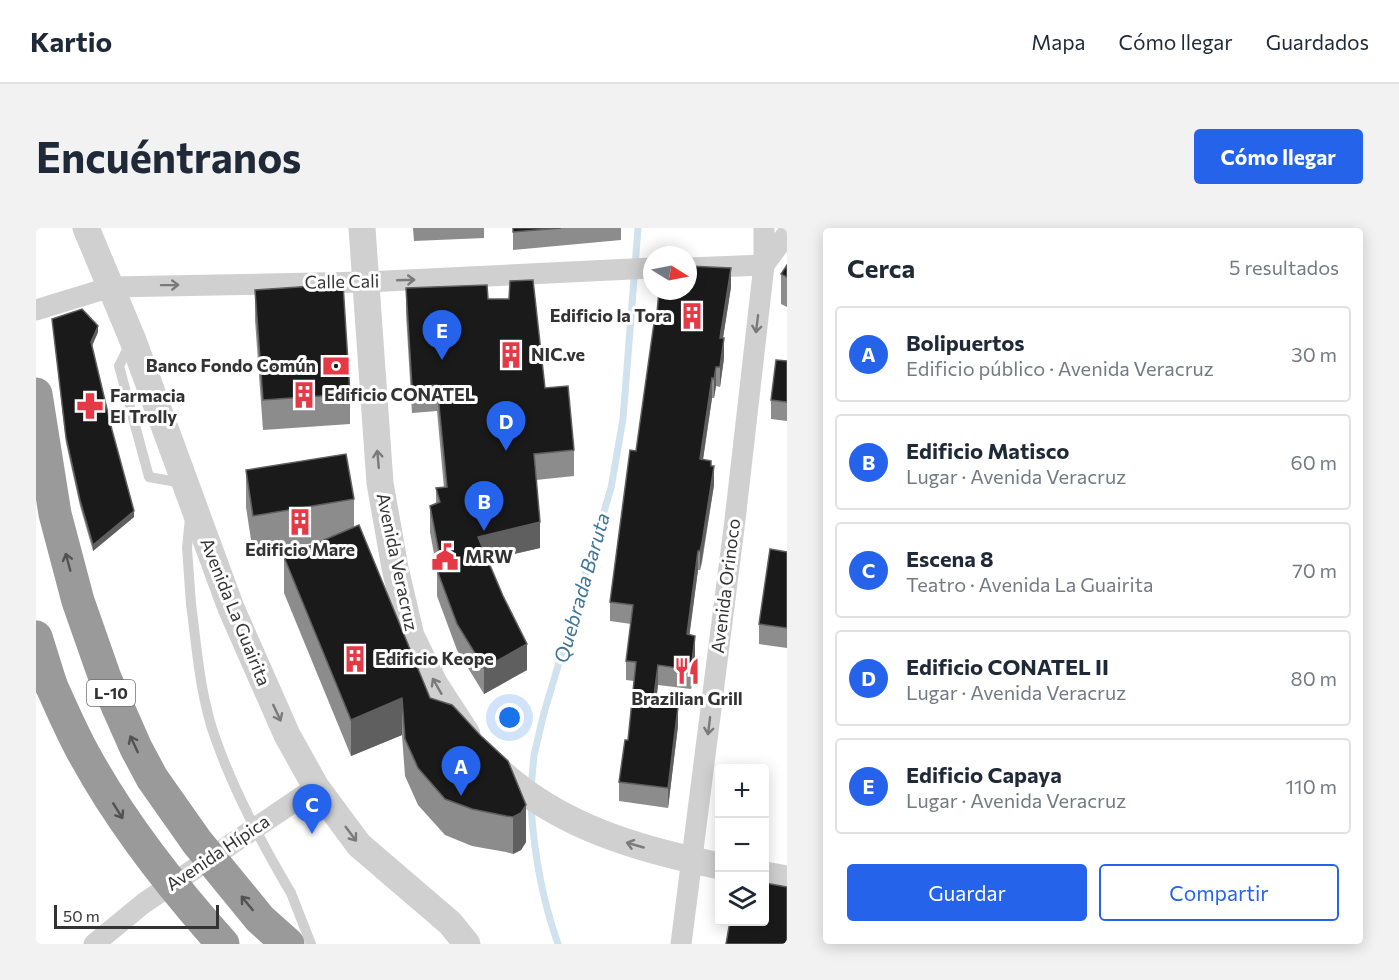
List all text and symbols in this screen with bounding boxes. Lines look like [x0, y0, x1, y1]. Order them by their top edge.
text: Kartio [30, 24, 112, 58]
text: Mapa [1031, 29, 1086, 54]
text: Cómo llegar [1119, 29, 1233, 54]
text: Guardados [1266, 29, 1369, 54]
button: Cómo llegar [1194, 129, 1363, 184]
text: Encuéntranos [36, 130, 301, 182]
north arrow [643, 246, 697, 300]
text: Cerca [847, 252, 915, 283]
text: 5 resultados [1229, 255, 1339, 279]
street label: Calle Cali [304, 269, 380, 293]
one-way arrow [396, 275, 416, 286]
one-way arrow [159, 279, 179, 291]
building icon: Edificio la Tora [677, 301, 707, 331]
place label: Edificio la Tora [550, 304, 672, 326]
pin: E [422, 310, 462, 360]
one-way arrow [751, 313, 762, 333]
text: Bolipuertos [906, 329, 1024, 356]
building icon: NIC.ve [496, 340, 526, 370]
text: A [861, 342, 876, 366]
text: 30 m [1291, 342, 1337, 366]
place label: NIC.ve [531, 343, 585, 365]
bank icon: Banco Fondo Común [321, 351, 351, 381]
place label: Banco Fondo Común [146, 354, 316, 376]
text: Edificio público · Avenida Veracruz [906, 356, 1214, 380]
building icon: Edificio CONATEL [289, 380, 319, 410]
place label: Edificio CONATEL [324, 383, 475, 405]
place label: Farmacia El Trolly [110, 384, 185, 427]
pharmacy icon: Farmacia El Trolly [75, 391, 105, 421]
pin: D [486, 402, 526, 451]
text: Edificio Matisco [906, 437, 1069, 464]
one-way arrow [372, 449, 383, 469]
text: B [862, 450, 875, 474]
text: 60 m [1291, 450, 1337, 474]
text: Lugar · Avenida Veracruz [906, 464, 1126, 488]
pin: B [464, 482, 504, 531]
street label: Avenida Veracruz [373, 491, 423, 633]
building icon: Edificio Mare [285, 507, 315, 537]
water label: Quebrada Baruta [548, 510, 614, 666]
street label: Avenida Orinoco [706, 517, 744, 655]
street label: Avenida La Guairita [196, 535, 276, 689]
place label: Edificio Mare [245, 538, 355, 560]
public building icon: MRW [430, 542, 460, 572]
place label: MRW [465, 545, 513, 567]
text: Escena 8 [906, 545, 994, 572]
one-way arrow [61, 552, 73, 571]
text: C [862, 558, 875, 582]
text: 70 m [1292, 558, 1337, 582]
text: Teatro · Avenida La Guairita [906, 572, 1153, 596]
building icon: Edificio Keope [340, 644, 370, 674]
place label: Edificio Keope [375, 647, 494, 669]
text: Edificio CONATEL II [906, 653, 1109, 680]
restaurant icon: Brazilian Grill [672, 656, 702, 686]
text: D [861, 666, 876, 690]
text: 80 m [1291, 666, 1337, 690]
one-way arrow [430, 678, 442, 695]
road number: L-10 [87, 680, 135, 706]
text: Lugar · Avenida Veracruz [906, 680, 1126, 704]
place label: Brazilian Grill [631, 687, 743, 709]
your location [495, 703, 524, 732]
one-way arrow [272, 704, 283, 722]
one-way arrow [703, 715, 714, 735]
one-way arrow [128, 736, 140, 754]
pin: A [442, 746, 480, 796]
text: Edificio Capaya [906, 761, 1062, 788]
map controls [715, 764, 769, 926]
button: + [715, 764, 769, 818]
text: E [863, 774, 874, 798]
text: 110 m [1286, 774, 1337, 798]
pin: C [292, 784, 332, 834]
text: Lugar · Avenida Veracruz [906, 788, 1126, 812]
one-way arrow [113, 802, 125, 819]
street label: Avenida Hípica [162, 809, 273, 895]
button: − [715, 818, 769, 872]
one-way arrow [344, 825, 357, 841]
one-way arrow [625, 839, 644, 850]
button: Guardar [847, 864, 1087, 921]
button: Compartir [1099, 864, 1339, 921]
button: layers [715, 872, 769, 926]
one-way arrow [240, 895, 253, 911]
scale bar [54, 902, 219, 930]
text: 50 m [63, 906, 100, 925]

